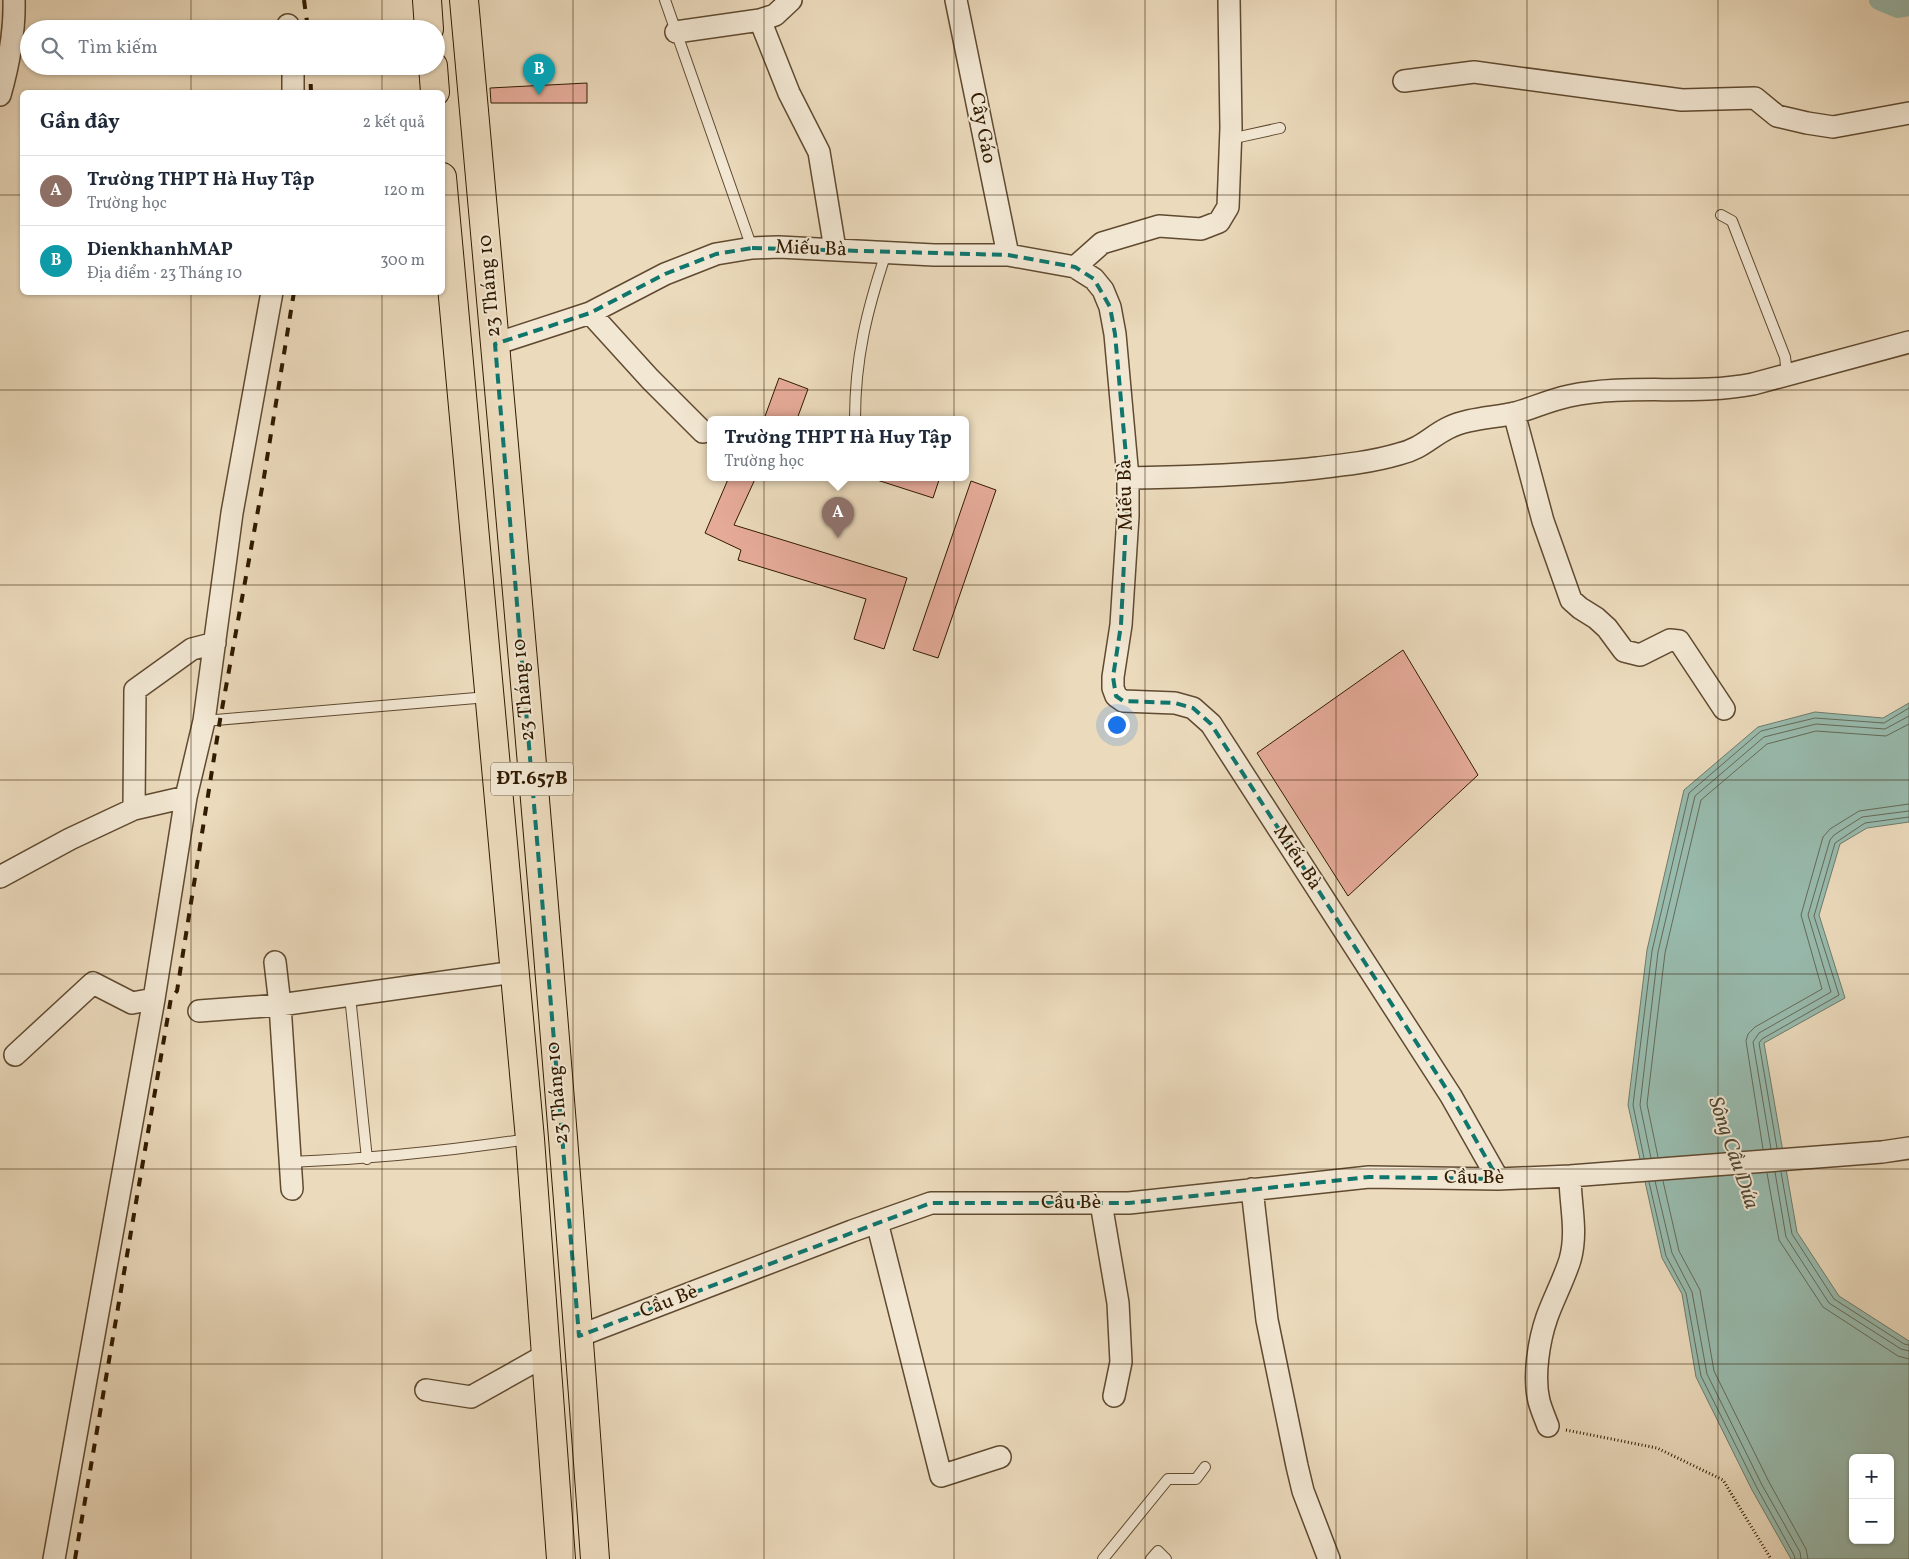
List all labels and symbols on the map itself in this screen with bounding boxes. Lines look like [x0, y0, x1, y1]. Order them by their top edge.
pin: B [523, 54, 555, 95]
street label: Cây Gáo [961, 90, 1003, 166]
street label: 23 Tháng 10 [472, 234, 508, 338]
street label: Miếu Bà [775, 234, 847, 264]
street label: Miếu Bà [1111, 459, 1141, 531]
pin: A [822, 497, 854, 538]
street label: 23 Tháng 10 [506, 638, 542, 742]
your location [1104, 712, 1130, 738]
road number: ĐT.657B [491, 762, 573, 796]
street label: Miếu Bà [1266, 820, 1328, 896]
street label: 23 Tháng 10 [540, 1041, 576, 1145]
water label: Sông Cầu Dứa [1700, 1093, 1766, 1213]
street label: Cầu Bè [1444, 1164, 1504, 1192]
street label: Cầu Bè [1041, 1189, 1101, 1217]
street label: Cầu Bè [636, 1278, 702, 1326]

